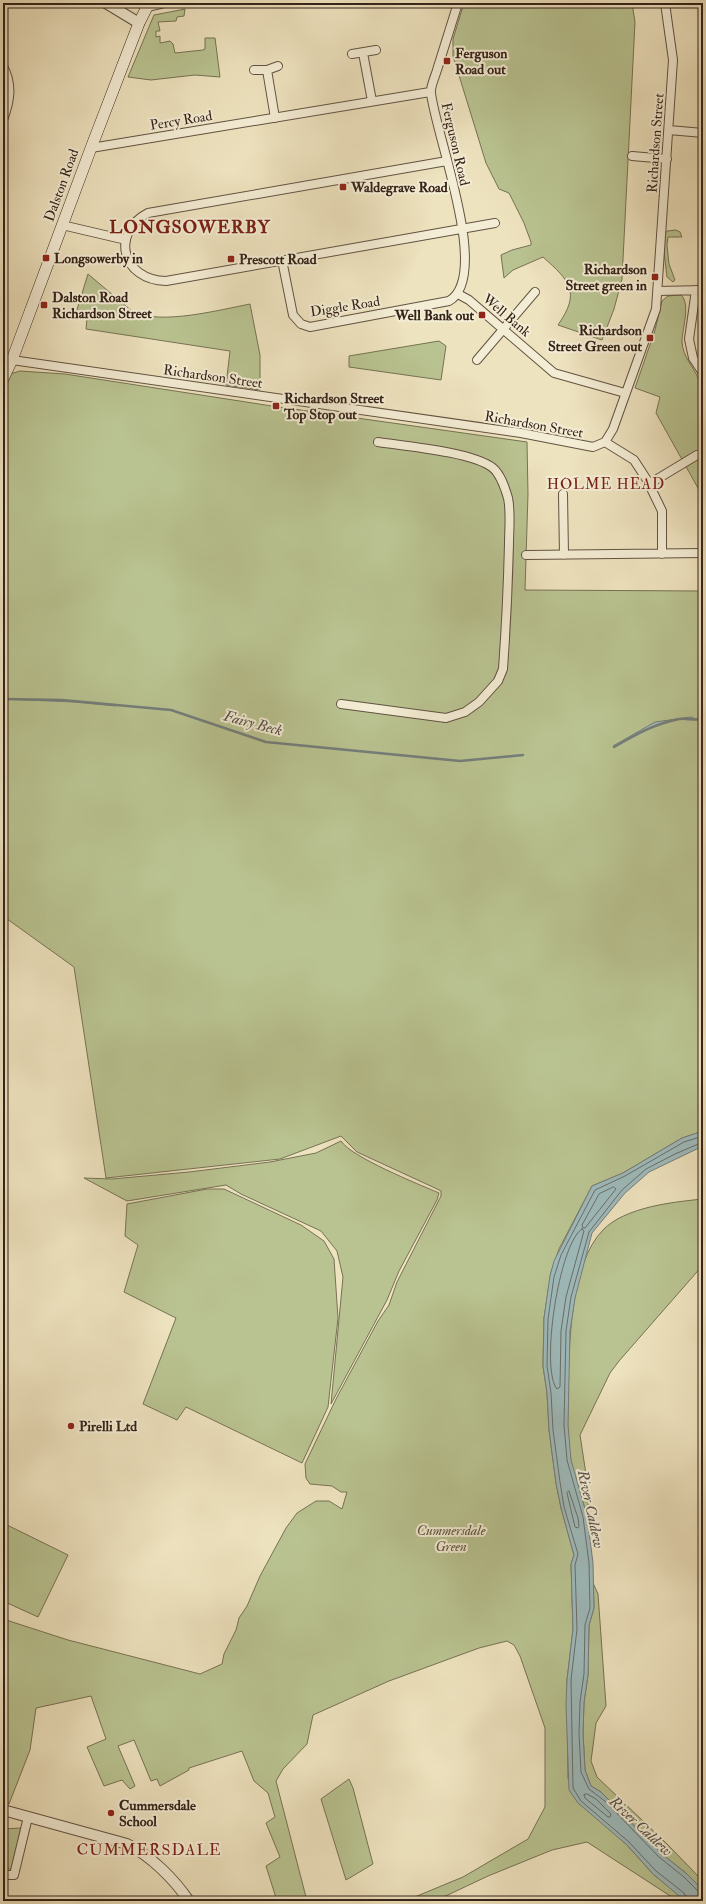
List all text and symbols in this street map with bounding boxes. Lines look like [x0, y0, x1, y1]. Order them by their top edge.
place label: Ferguson Road out [455, 45, 508, 78]
marker: Ferguson Road out [442, 56, 452, 66]
street label: Richardson Street [644, 92, 667, 193]
street label: Ferguson Road [438, 101, 473, 187]
street label: Percy Road [149, 107, 214, 135]
street label: Dalston Road [40, 146, 83, 224]
place label: Waldegrave Road [350, 179, 448, 197]
marker: Waldegrave Road [338, 182, 348, 192]
district label: LONGSOWERBY [109, 216, 271, 239]
place label: Longsowerby in [54, 250, 144, 268]
place label: Prescott Road [239, 251, 317, 268]
marker: Longsowerby in [41, 253, 51, 263]
marker: Prescott Road [226, 254, 236, 264]
place label: Richardson Street green in [565, 261, 648, 295]
marker: Richardson Street green in [650, 272, 660, 282]
place label: Dalston Road Richardson Street [52, 289, 152, 322]
street label: Well Bank [478, 290, 535, 341]
street label: Diggle Road [309, 293, 381, 320]
marker: Dalston Road Richardson Street [39, 300, 49, 310]
place label: Well Bank out [394, 307, 474, 324]
marker: Well Bank out [477, 310, 487, 320]
place label: Richardson Street Green out [548, 322, 643, 355]
marker: Richardson Street Green out [645, 333, 655, 343]
street label: Richardson Street [162, 361, 264, 392]
place label: Richardson Street Top Stop out [283, 390, 384, 424]
marker: Richardson Street Top Stop out [271, 401, 281, 411]
street label: Richardson Street [483, 407, 585, 442]
district label: HOLME HEAD [547, 475, 665, 494]
water label: Fairy Beck [220, 706, 284, 740]
place label: Pirelli Ltd [79, 1418, 137, 1435]
marker: Pirelli Ltd [66, 1421, 76, 1431]
water label: River Caldew [573, 1467, 608, 1550]
park label: Cummersdale Green [417, 1522, 486, 1555]
water label: River Caldew [604, 1792, 676, 1861]
place label: Cummersdale School [119, 1797, 196, 1830]
marker: Cummersdale School [106, 1808, 116, 1818]
district label: CUMMERSDALE [76, 1840, 222, 1860]

